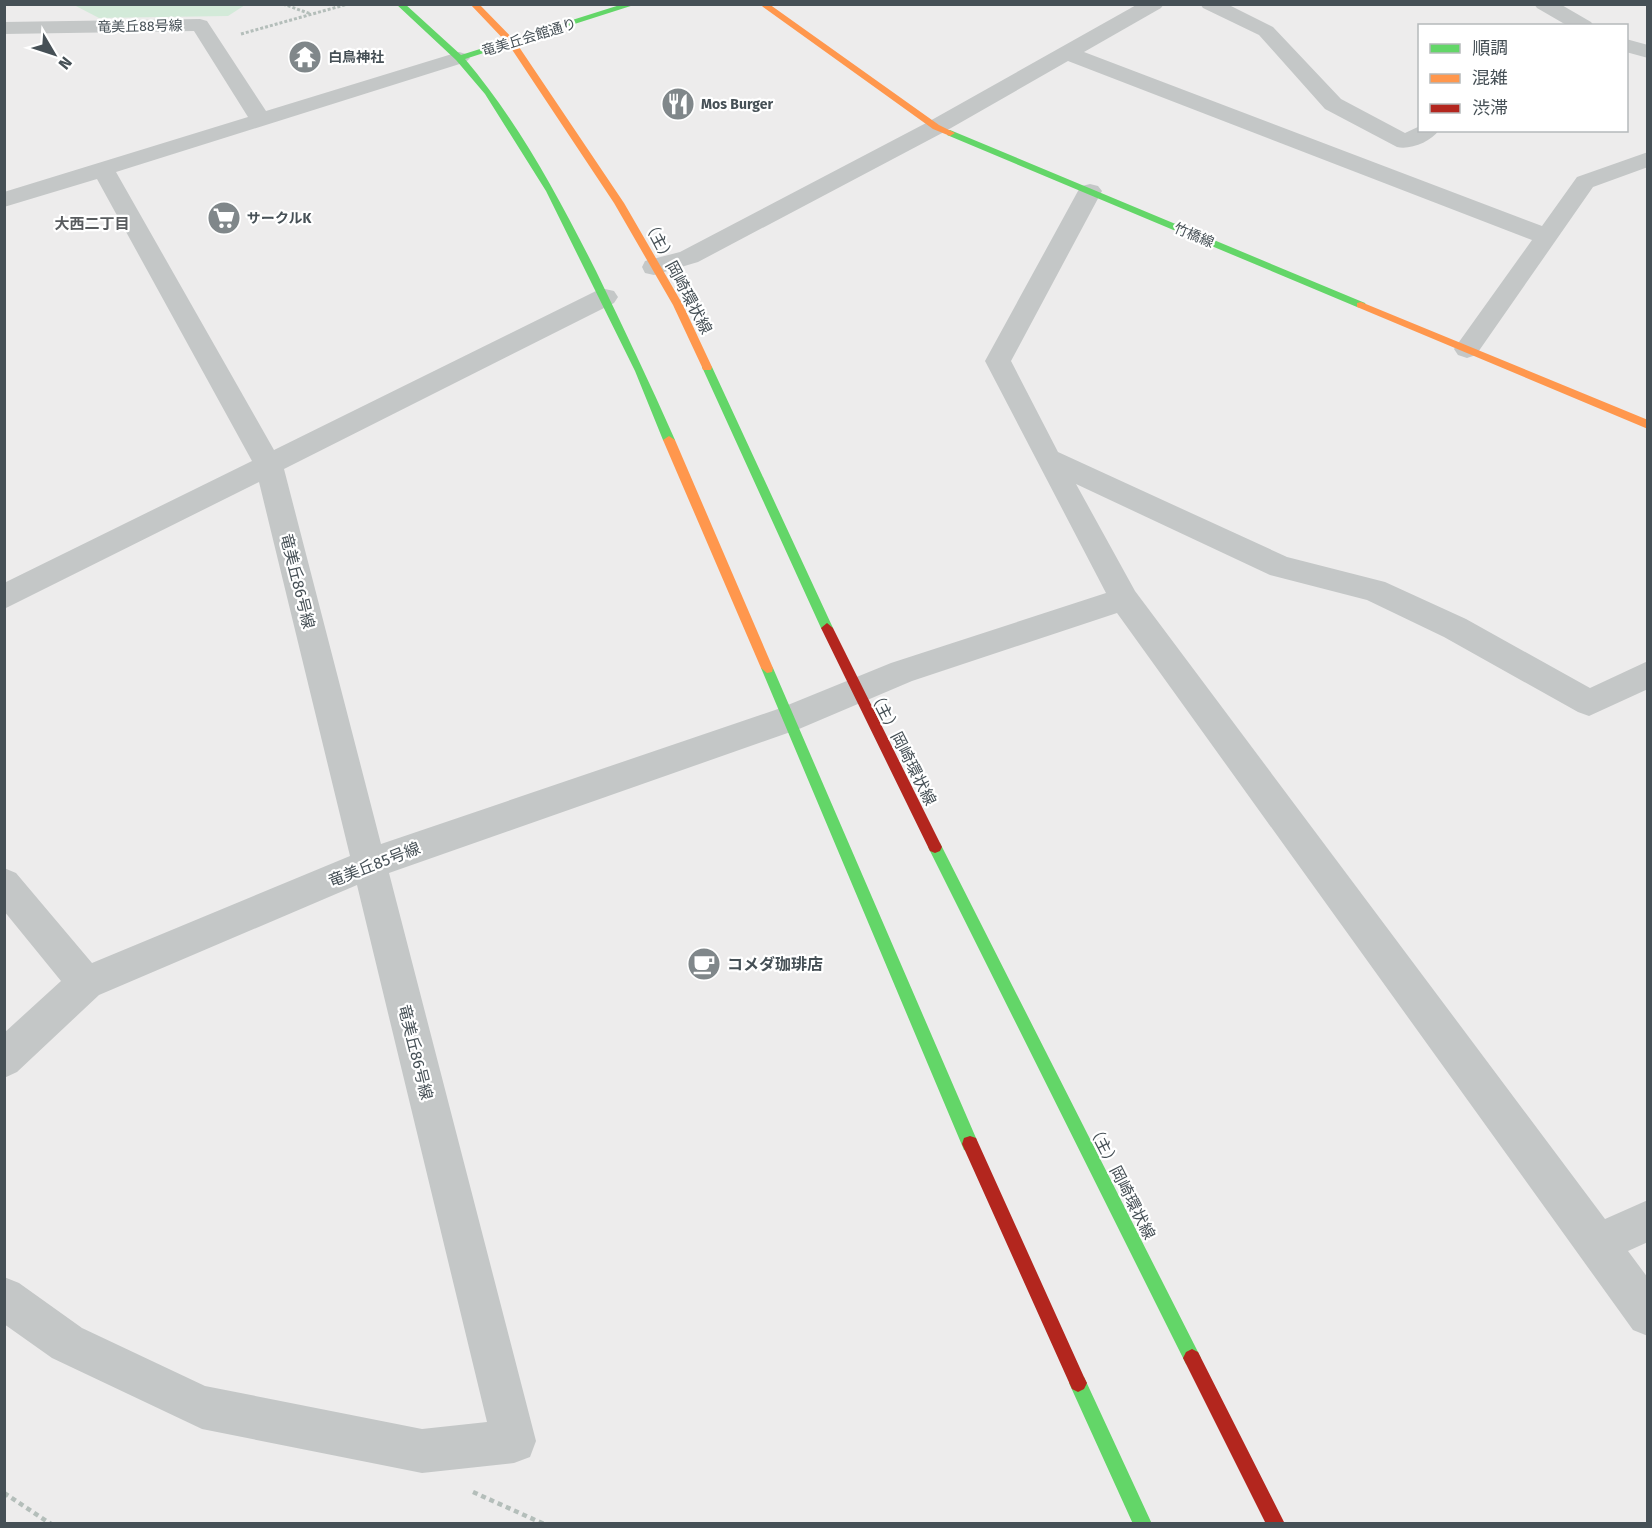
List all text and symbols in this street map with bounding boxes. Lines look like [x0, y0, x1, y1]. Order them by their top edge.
street label: 竜美丘会館通り [480, 15, 578, 60]
street label: 竜美丘88号線 [97, 17, 183, 36]
north arrow [24, 24, 84, 84]
legend [1418, 24, 1628, 132]
text: 順調 [1472, 37, 1508, 59]
temple icon: 白鳥神社 [287, 39, 323, 75]
place label: 白鳥神社 [328, 49, 384, 66]
text: N [55, 53, 76, 73]
text: 混雑 [1472, 67, 1508, 89]
restaurant icon: Mos Burger [660, 86, 696, 122]
place label: Mos Burger [701, 96, 773, 113]
text: 渋滞 [1472, 97, 1508, 119]
supermarket icon: サークルK [206, 200, 242, 236]
place label: サークルK [247, 210, 313, 227]
district label: 大西二丁目 [54, 215, 130, 233]
street label: （主）岡崎環状線 [639, 215, 716, 337]
street label: 竹橋線 [1171, 219, 1216, 251]
street label: 竜美丘86号線 [277, 532, 319, 631]
street label: （主）岡崎環状線 [865, 686, 940, 809]
street label: 竜美丘85号線 [326, 838, 423, 891]
cafe icon: コメダ珈琲店 [686, 946, 722, 982]
place label: コメダ珈琲店 [727, 955, 823, 974]
street label: 竜美丘86号線 [395, 1003, 437, 1102]
street label: （主）岡崎環状線 [1084, 1120, 1159, 1243]

